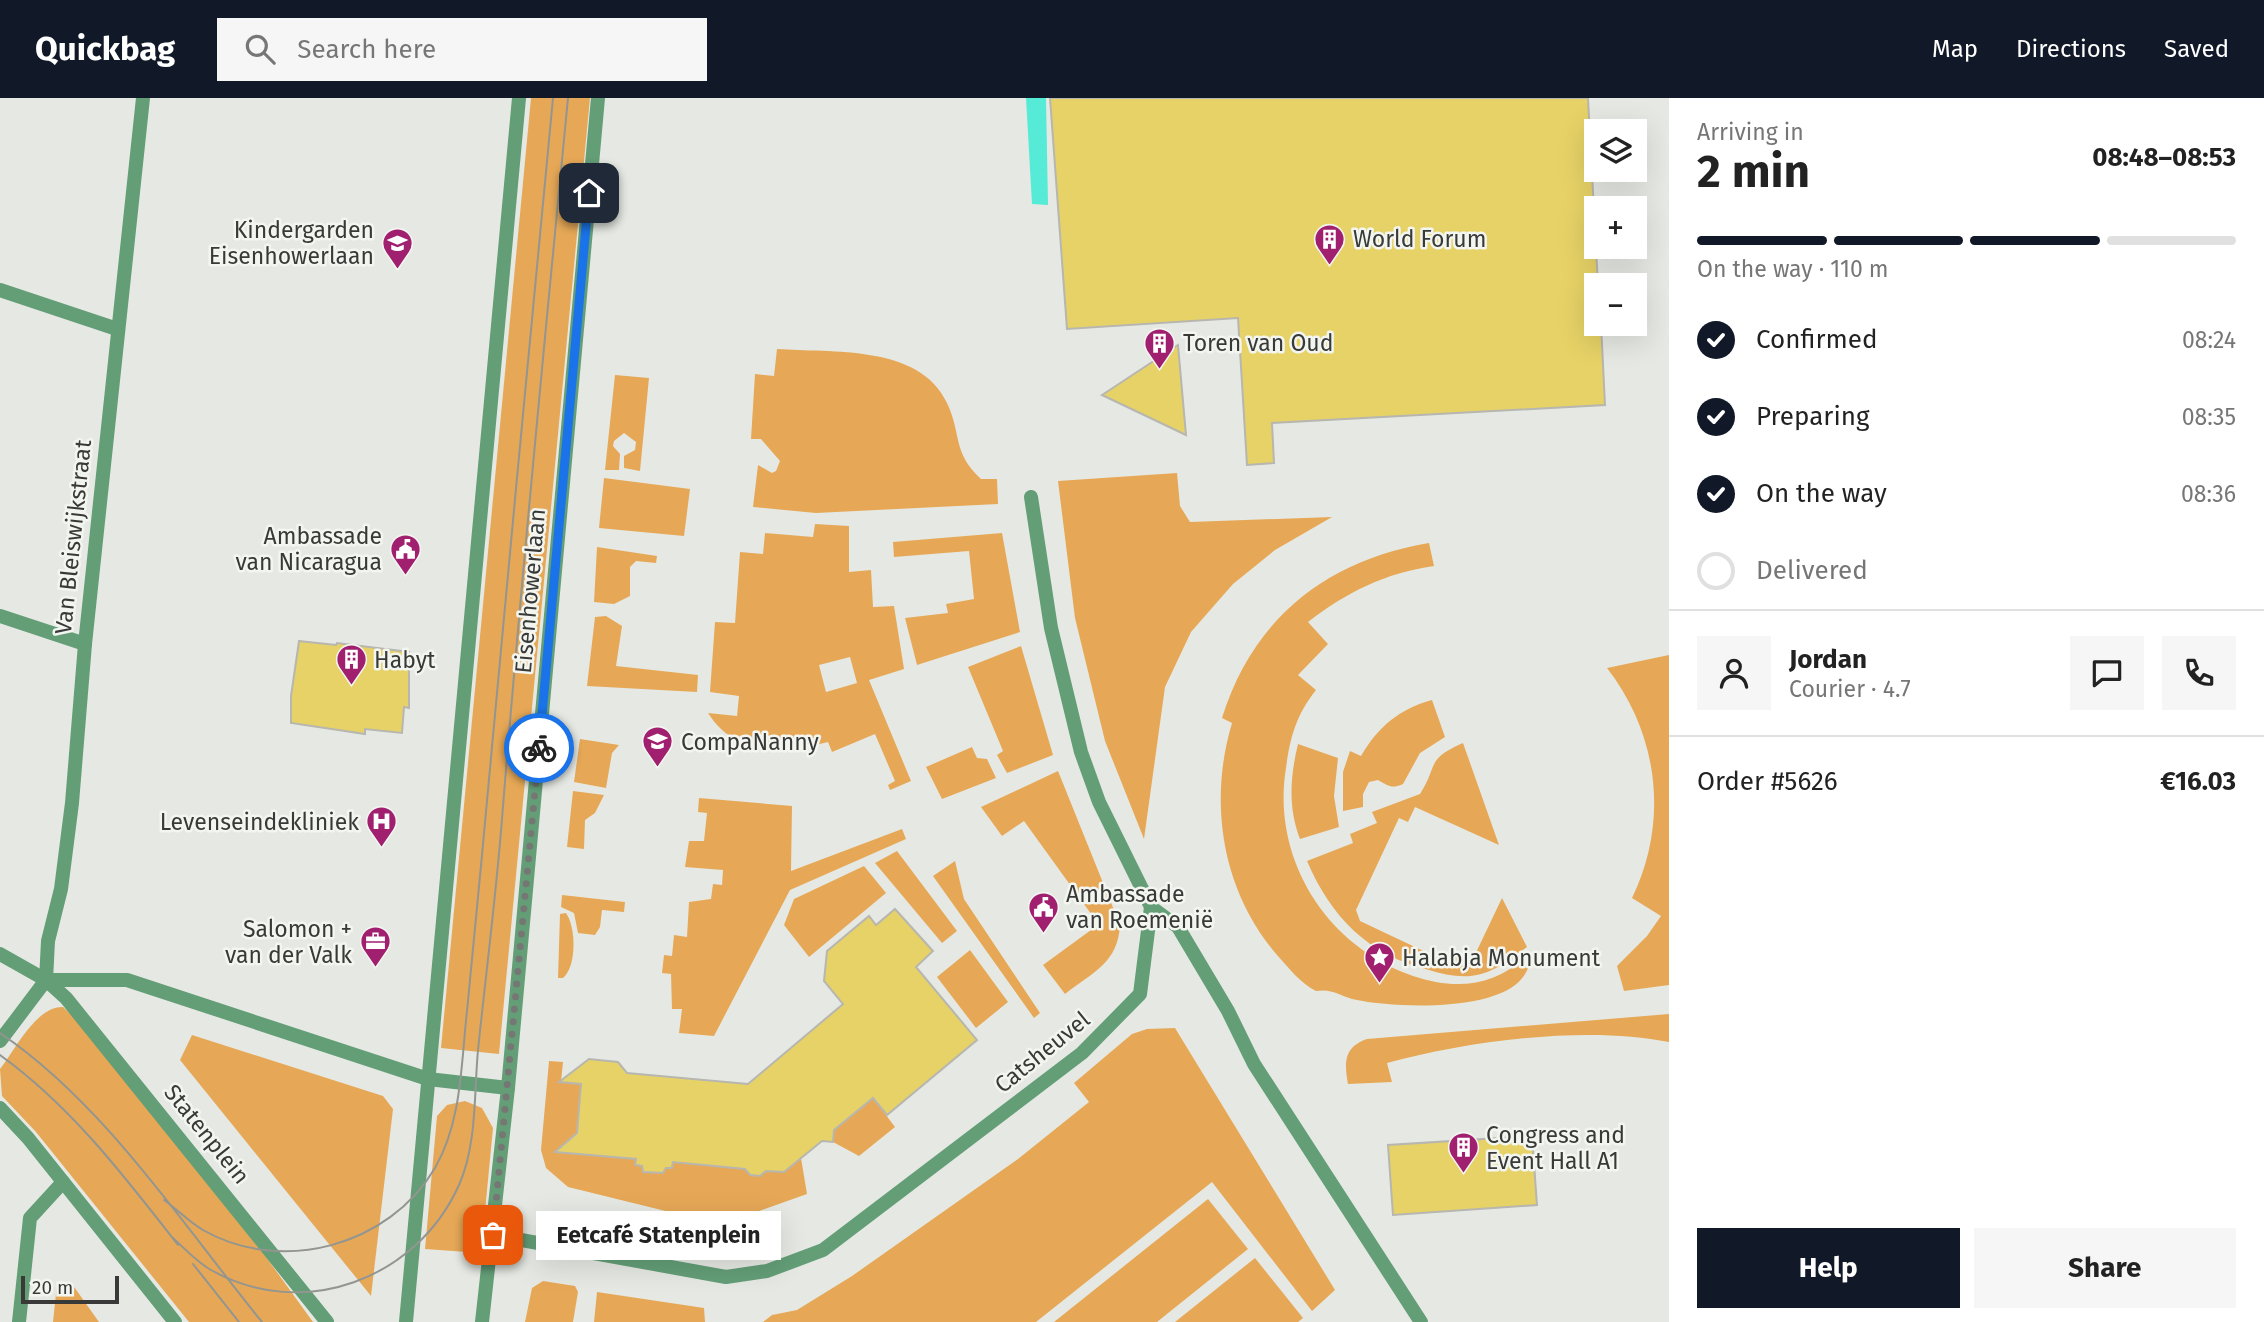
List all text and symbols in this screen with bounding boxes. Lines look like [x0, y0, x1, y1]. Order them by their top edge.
search box [217, 18, 707, 81]
text: Quickbag [35, 29, 175, 69]
icon: search [241, 30, 279, 68]
text: Search here [297, 34, 436, 65]
text: Map [1932, 35, 1978, 63]
text: Directions [2016, 35, 2126, 63]
text: Saved [2164, 35, 2229, 63]
text: Arriving in [1697, 118, 1804, 146]
map controls [1584, 119, 1647, 336]
button: layers [1584, 119, 1647, 182]
text: 08:48–08:53 [2092, 142, 2236, 173]
text: 2 min [1697, 144, 1810, 199]
pin [559, 163, 619, 223]
icon: home [570, 174, 608, 212]
button: + [1584, 196, 1647, 259]
place label: Kindergarden Eisenhowerlaan [209, 216, 374, 270]
building icon: World Forum [1313, 222, 1347, 266]
place label: World Forum [1353, 225, 1486, 253]
school or university icon: Kindergarden Eisenhowerlaan [380, 226, 414, 270]
text: On the way · 110 m [1697, 255, 1889, 283]
button: − [1584, 273, 1647, 336]
icon: check [1697, 321, 1735, 359]
text: Confirmed [1756, 324, 1877, 355]
building icon: Toren van Oud [1143, 326, 1177, 370]
text: 08:24 [2182, 326, 2236, 354]
place label: Toren van Oud [1183, 329, 1333, 357]
icon: check [1697, 398, 1735, 436]
text: Preparing [1756, 401, 1869, 432]
text: 08:35 [2182, 403, 2236, 431]
street label: Van Bleiswijkstraat [49, 438, 97, 636]
icon: check [1697, 475, 1735, 513]
text: On the way [1756, 478, 1887, 509]
text: 08:36 [2181, 480, 2236, 508]
street label: Eisenhowerlaan [509, 507, 551, 675]
place label: Ambassade van Nicaragua [236, 522, 382, 576]
public building icon: Ambassade van Nicaragua [388, 532, 422, 576]
text: Delivered [1756, 555, 1868, 586]
button: person [1697, 636, 1771, 710]
button: chat [2070, 636, 2144, 710]
button: phone [2162, 636, 2236, 710]
building icon: Habyt [334, 643, 368, 687]
text: Jordan [1789, 644, 1867, 675]
place label: Habyt [374, 646, 436, 674]
text: Courier · 4.7 [1789, 675, 1911, 703]
courier [504, 713, 574, 783]
school or university icon: CompaNanny [641, 725, 675, 769]
place label: CompaNanny [681, 728, 820, 756]
icon: bike [520, 729, 558, 767]
text: Order #5626 [1697, 766, 1838, 797]
text: €16.03 [2160, 766, 2236, 797]
hospital icon: Levenseindekliniek [365, 805, 399, 849]
place label: Levenseindekliniek [160, 808, 359, 836]
place label: Ambassade van Roemenië [1066, 880, 1213, 934]
public building icon: Ambassade van Roemenië [1026, 890, 1060, 934]
place label: Salomon + van der Valk [225, 915, 352, 969]
office icon: Salomon + van der Valk [358, 925, 392, 969]
place icon: Halabja Monument [1362, 941, 1396, 985]
place label: Halabja Monument [1402, 944, 1601, 972]
street label: Catsheuvel [989, 1005, 1095, 1099]
street label: Statenplein [158, 1079, 256, 1189]
place label: Congress and Event Hall A1 [1486, 1121, 1625, 1175]
building icon: Congress and Event Hall A1 [1446, 1131, 1480, 1175]
pin [463, 1205, 523, 1265]
callout: Eetcafé Statenplein [535, 1210, 780, 1260]
icon: bag [474, 1216, 512, 1254]
text: Eetcafé Statenplein [557, 1221, 761, 1249]
button: Help [1697, 1228, 1960, 1308]
button: Share [1974, 1228, 2236, 1308]
scale bar [21, 1273, 119, 1305]
text: 20 m [32, 1276, 73, 1299]

